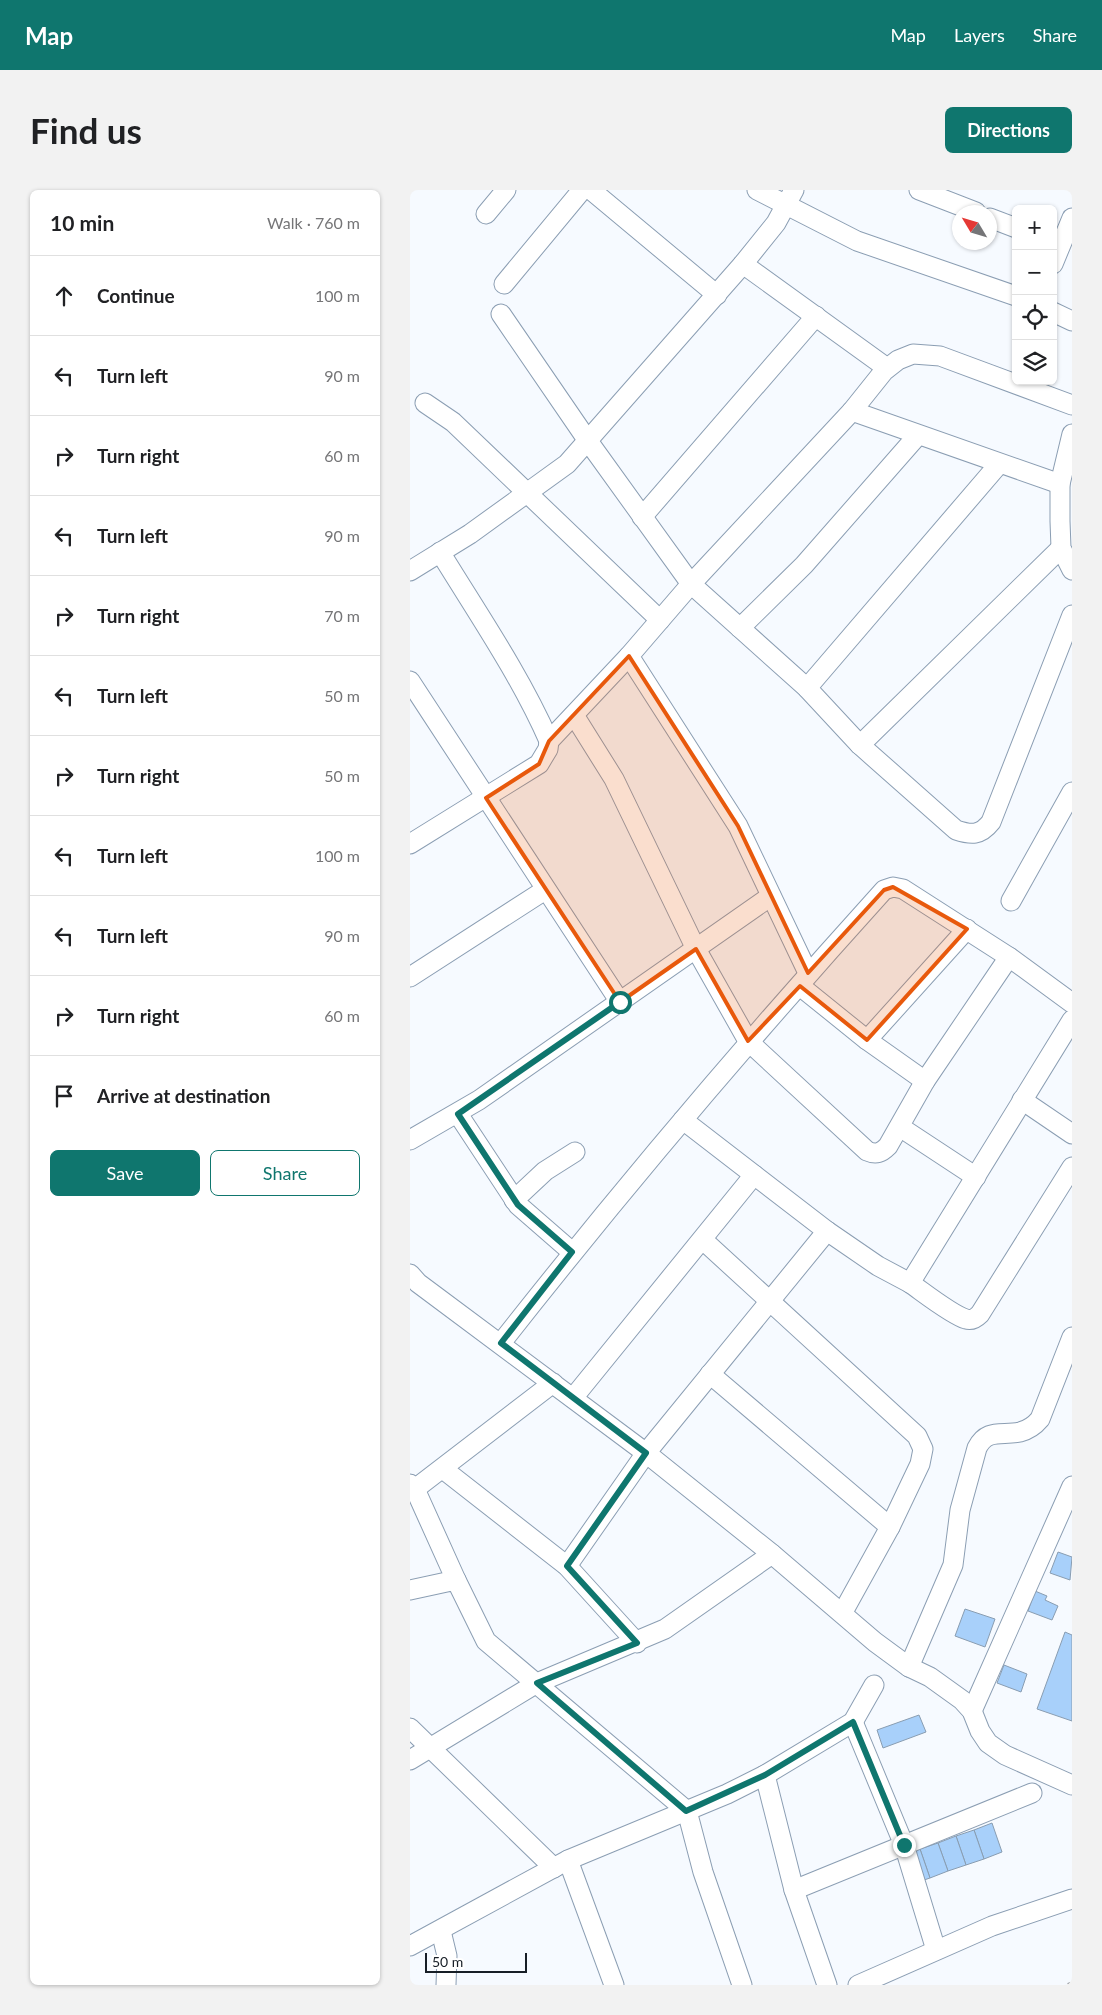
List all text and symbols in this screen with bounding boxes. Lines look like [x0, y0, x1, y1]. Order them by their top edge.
text: Map [25, 21, 73, 50]
text: Map [890, 24, 926, 46]
text: Layers [954, 24, 1005, 46]
text: Share [1033, 24, 1077, 46]
button: Directions [945, 107, 1072, 153]
text: Find us [30, 109, 142, 151]
north arrow [952, 205, 997, 250]
map controls [1012, 205, 1057, 385]
button: + [1012, 205, 1057, 250]
text: 10 min [50, 210, 114, 235]
text: Walk · 760 m [267, 213, 360, 232]
button: − [1012, 250, 1057, 295]
icon: ahead [50, 282, 78, 310]
text: Continue [97, 284, 175, 307]
text: 100 m [315, 286, 360, 305]
button: locate [1012, 295, 1057, 340]
button: layers [1012, 340, 1057, 385]
icon: left [50, 362, 78, 390]
text: Turn left [97, 364, 168, 387]
text: 90 m [324, 366, 360, 385]
icon: right [50, 442, 78, 470]
text: Turn right [97, 444, 179, 467]
text: 60 m [324, 446, 360, 465]
icon: left [50, 522, 78, 550]
text: Turn left [97, 524, 168, 547]
text: 90 m [324, 526, 360, 545]
icon: right [50, 602, 78, 630]
text: Turn right [97, 604, 179, 627]
text: 70 m [324, 606, 360, 625]
icon: left [50, 682, 78, 710]
text: Turn left [97, 684, 168, 707]
text: 50 m [324, 686, 360, 705]
icon: right [50, 762, 78, 790]
text: Turn right [97, 764, 179, 787]
text: 50 m [324, 766, 360, 785]
icon: left [50, 842, 78, 870]
text: Turn left [97, 844, 168, 867]
text: 100 m [315, 846, 360, 865]
icon: left [50, 922, 78, 950]
text: Turn left [97, 924, 168, 947]
text: 90 m [324, 926, 360, 945]
route start [609, 991, 632, 1014]
icon: right [50, 1002, 78, 1030]
text: Turn right [97, 1004, 179, 1027]
text: 60 m [324, 1006, 360, 1025]
icon: arrive [50, 1082, 78, 1110]
text: Arrive at destination [97, 1084, 270, 1107]
button: Save [50, 1150, 200, 1196]
button: Share [210, 1150, 360, 1196]
route end [893, 1834, 916, 1857]
scale bar [425, 1950, 528, 1973]
text: 50 m [432, 1953, 463, 1970]

